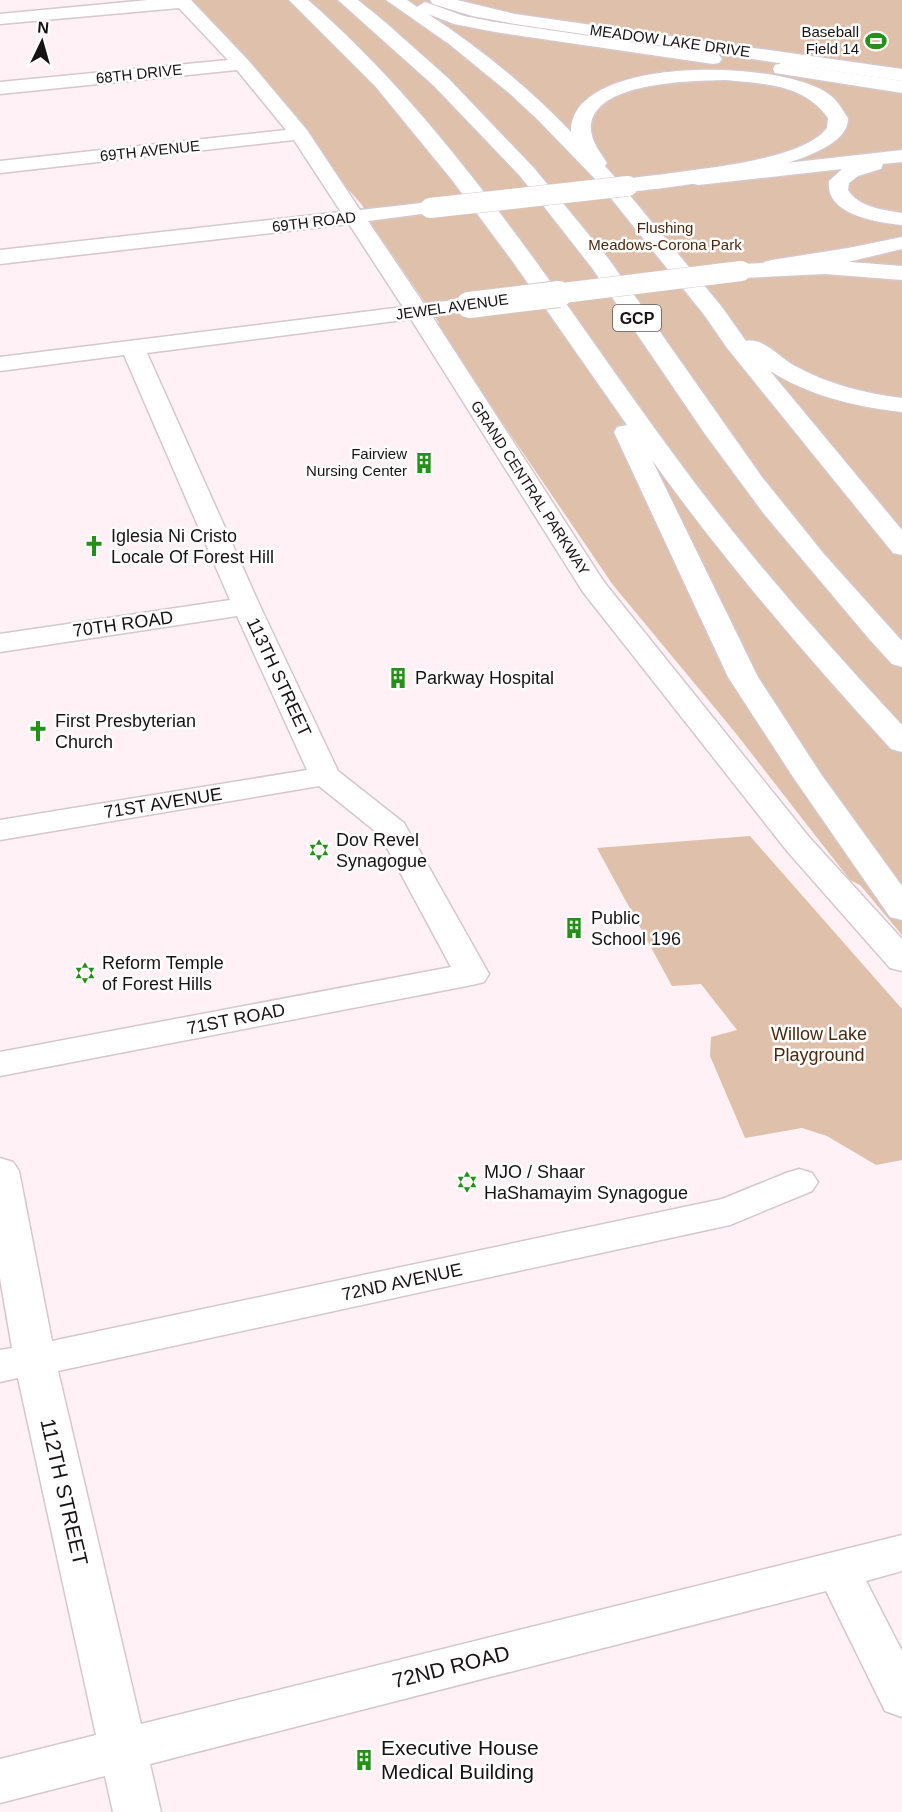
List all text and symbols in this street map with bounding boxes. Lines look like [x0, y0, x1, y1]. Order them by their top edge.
north arrow [12, 12, 72, 72]
text: N [37, 19, 50, 37]
street label: MEADOW LAKE DRIVE [589, 21, 751, 60]
place label: Baseball Field 14 [801, 23, 859, 57]
sports icon: Baseball Field 14 [864, 29, 888, 53]
street label: 68TH DRIVE [95, 61, 183, 86]
street label: 69TH AVENUE [99, 137, 201, 164]
street label: 69TH ROAD [271, 208, 357, 235]
park label: Flushing Meadows-Corona Park [588, 219, 742, 253]
street label: JEWEL AVENUE [395, 290, 509, 323]
road number: GCP [613, 305, 661, 331]
street label: GRAND CENTRAL PARKWAY [468, 397, 593, 578]
place label: Fairview Nursing Center [306, 445, 407, 479]
building icon: Fairview Nursing Center [412, 451, 436, 475]
place label: Iglesia Ni Cristo Locale Of Forest Hill [111, 526, 274, 567]
church icon: Iglesia Ni Cristo Locale Of Forest Hill [82, 534, 106, 558]
street label: 70TH ROAD [72, 607, 174, 641]
street label: 113TH STREET [243, 614, 315, 740]
building icon: Parkway Hospital [386, 666, 410, 690]
place label: Parkway Hospital [415, 668, 554, 688]
place label: First Presbyterian Church [55, 711, 196, 752]
church icon: First Presbyterian Church [26, 719, 50, 743]
street label: 71ST AVENUE [102, 784, 224, 822]
place label: Dov Revel Synagogue [336, 830, 427, 871]
synagogue icon: Dov Revel Synagogue [307, 838, 331, 862]
place label: Public School 196 [591, 908, 681, 949]
building icon: Public School 196 [562, 916, 586, 940]
place label: Reform Temple of Forest Hills [102, 953, 224, 994]
synagogue icon: Reform Temple of Forest Hills [73, 961, 97, 985]
street label: 71ST ROAD [185, 1000, 287, 1038]
park label: Willow Lake Playground [771, 1024, 867, 1065]
place label: MJO / Shaar HaShamayim Synagogue [484, 1162, 688, 1203]
synagogue icon: MJO / Shaar HaShamayim Synagogue [455, 1170, 479, 1194]
street label: 72ND AVENUE [340, 1259, 464, 1305]
street label: 112TH STREET [36, 1416, 93, 1568]
street label: 72ND ROAD [390, 1641, 512, 1692]
place label: Executive House Medical Building [381, 1736, 539, 1783]
building icon: Executive House Medical Building [352, 1748, 376, 1772]

